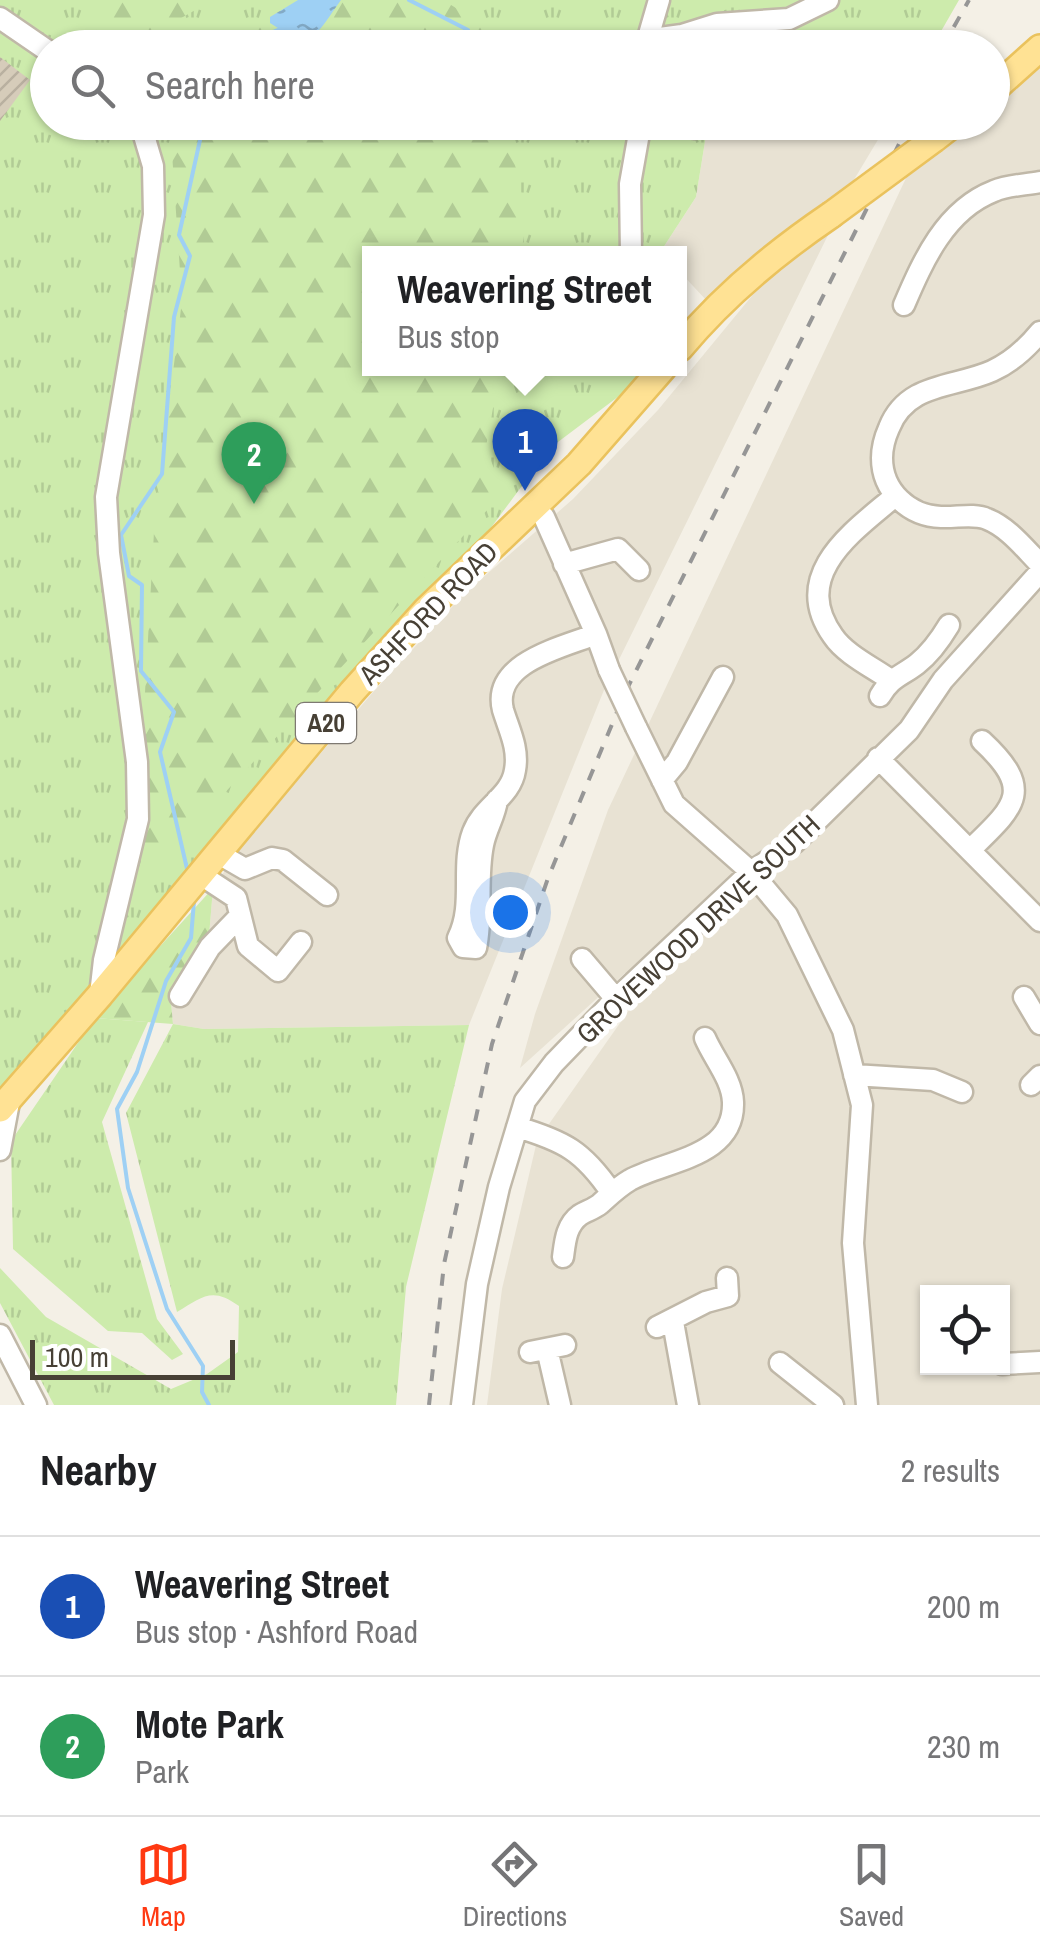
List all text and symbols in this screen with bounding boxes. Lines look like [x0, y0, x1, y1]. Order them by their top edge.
search box [30, 30, 1010, 140]
icon: search [65, 58, 120, 113]
text: Search here [145, 60, 315, 111]
popup [362, 246, 687, 376]
text: Weavering Street [397, 264, 652, 315]
text: Bus stop [397, 315, 500, 358]
pin: 1 [492, 408, 558, 491]
pin: 2 [222, 422, 286, 504]
street label: ASHFORD ROAD [349, 533, 506, 693]
road number: A20 [296, 703, 356, 743]
street label: GROVEWOOD DRIVE SOUTH [568, 806, 828, 1052]
your location [485, 887, 536, 938]
map controls [920, 1285, 1010, 1375]
button: locate [920, 1285, 1010, 1375]
scale bar [30, 1335, 235, 1380]
text: 100 m [45, 1338, 109, 1376]
text: Nearby [40, 1442, 157, 1498]
text: 2 results [901, 1449, 1000, 1492]
text: Weavering Street [135, 1559, 389, 1610]
text: 1 [65, 1585, 80, 1628]
text: 200 m [927, 1585, 1000, 1628]
text: Bus stop · Ashford Road [135, 1610, 418, 1653]
text: Mote Park [135, 1699, 284, 1750]
text: 2 [65, 1725, 80, 1768]
text: 230 m [927, 1725, 1000, 1768]
text: Park [135, 1750, 189, 1793]
tab: Map [136, 1837, 191, 1935]
tab: Directions [463, 1837, 567, 1935]
tab: Saved [839, 1837, 904, 1935]

